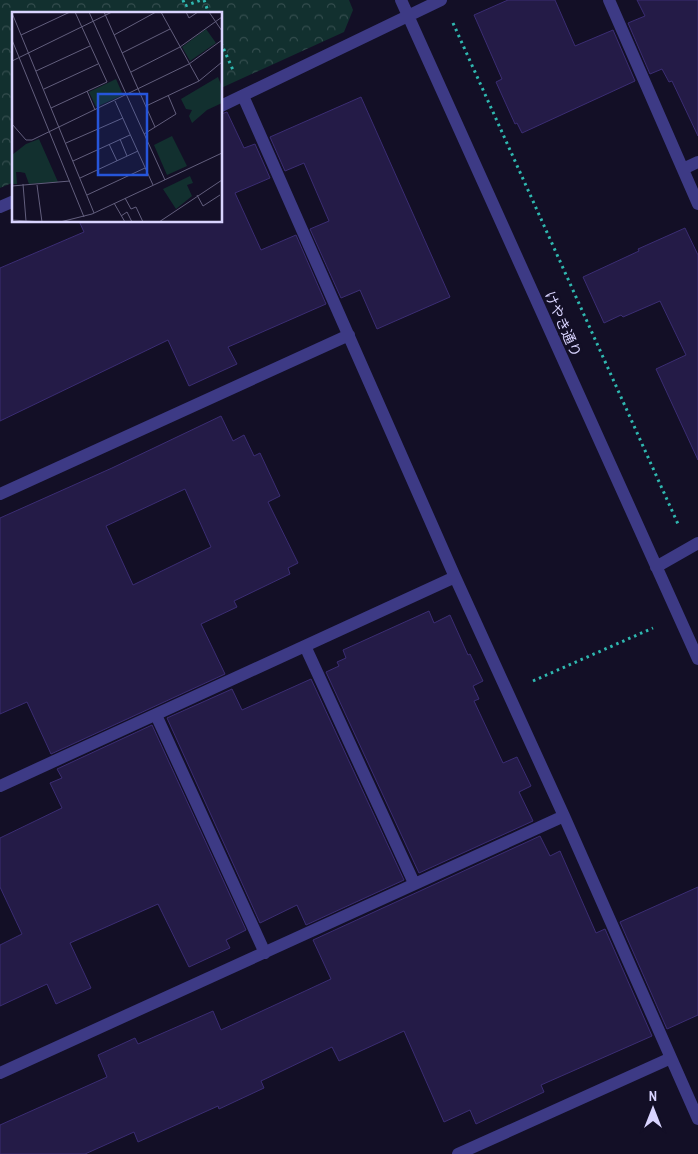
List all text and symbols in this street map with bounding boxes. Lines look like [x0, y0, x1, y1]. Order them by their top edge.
inset map [12, 12, 222, 222]
street label: けやき通り [541, 288, 585, 360]
north arrow [628, 1084, 678, 1134]
text: N [649, 1087, 657, 1105]

